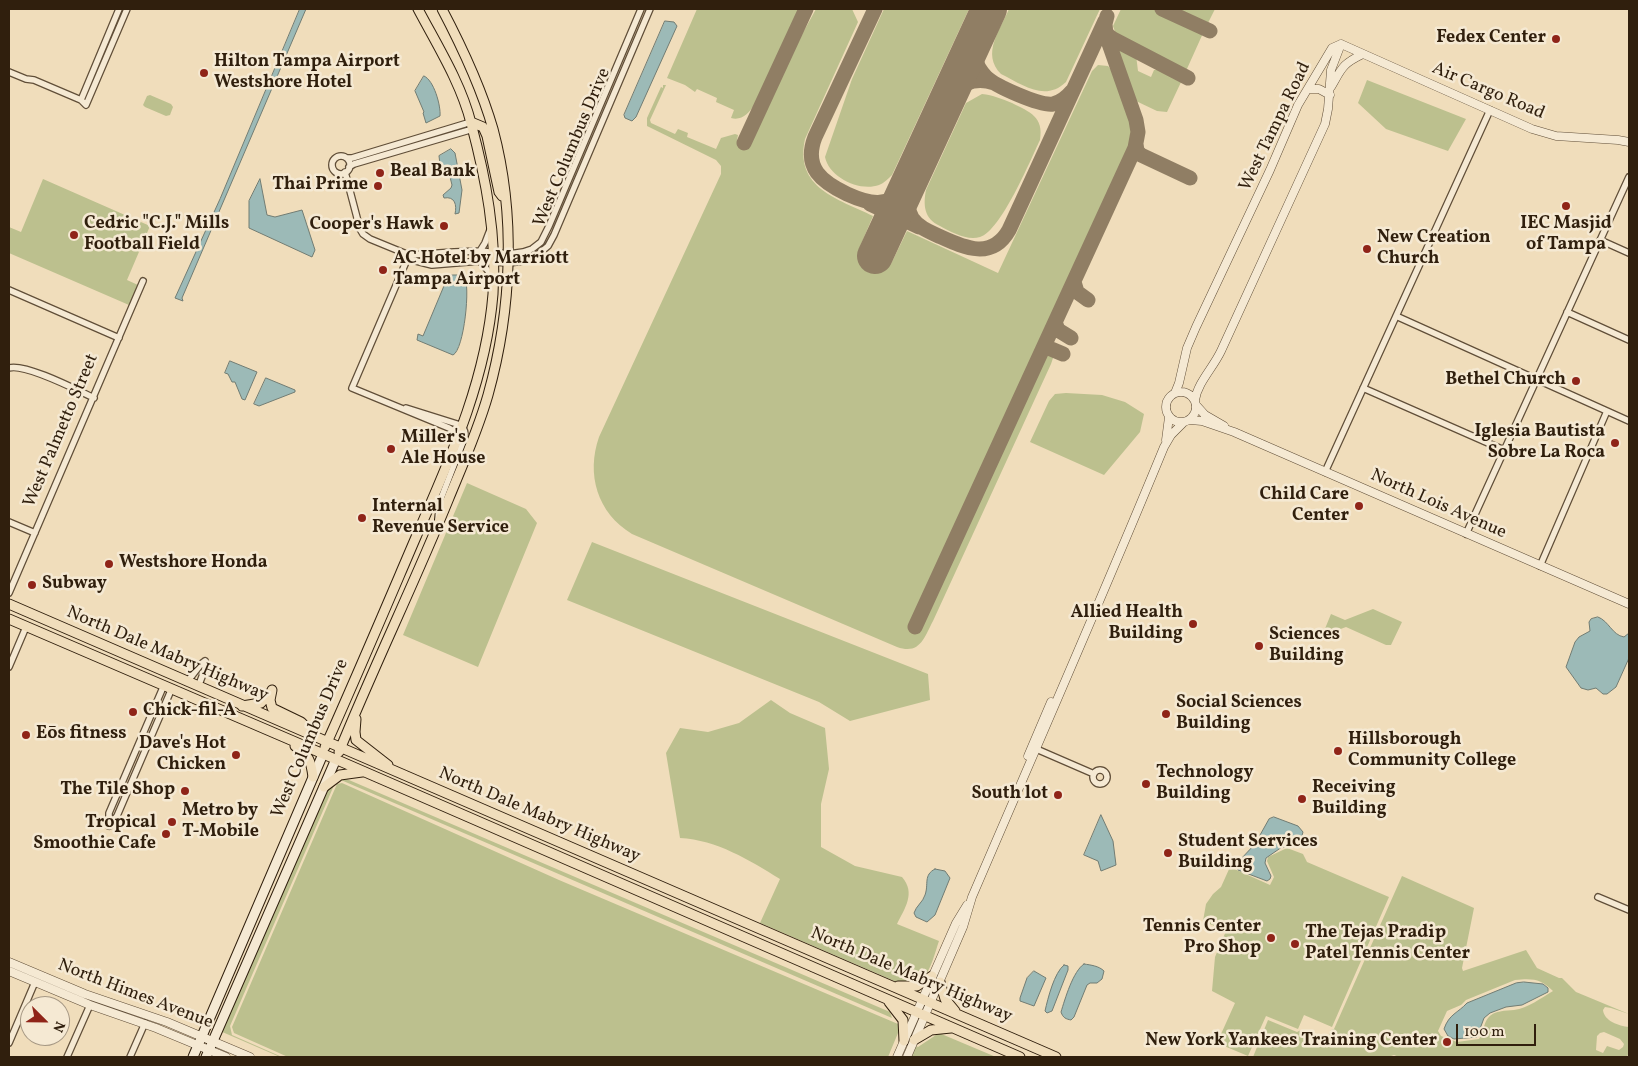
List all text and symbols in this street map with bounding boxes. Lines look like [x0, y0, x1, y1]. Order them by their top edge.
place label: Fedex Center [1436, 28, 1546, 50]
marker: Fedex Center [1550, 33, 1562, 45]
place label: Hilton Tampa Airport Westshore Hotel [214, 52, 400, 94]
street label: West Tampa Road [1235, 59, 1317, 195]
street label: Air Cargo Road [1428, 59, 1548, 125]
street label: West Columbus Drive [530, 65, 616, 231]
marker: Hilton Tampa Airport Westshore Hotel [198, 67, 210, 79]
place label: Beal Bank [390, 162, 475, 184]
marker: Beal Bank [374, 167, 386, 179]
place label: Thai Prime [272, 175, 368, 197]
marker: Thai Prime [372, 180, 384, 192]
marker: IEC Masjid of Tampa [1560, 200, 1572, 212]
place label: Cedric "C.J." Mills Football Field [84, 214, 229, 256]
place label: IEC Masjid of Tampa [1520, 214, 1612, 256]
place label: Cooper's Hawk [309, 215, 434, 237]
marker: Cooper's Hawk [438, 220, 450, 232]
place label: New Creation Church [1377, 228, 1491, 270]
marker: Cedric "C.J." Mills Football Field [68, 229, 80, 241]
marker: New Creation Church [1361, 243, 1373, 255]
place label: AC Hotel by Marriott Tampa Airport [393, 249, 569, 292]
marker: AC Hotel by Marriott Tampa Airport [377, 264, 389, 276]
street label: West Palmetto Street [20, 351, 104, 511]
place label: Bethel Church [1445, 370, 1566, 392]
marker: Bethel Church [1570, 375, 1582, 387]
place label: Iglesia Bautista Sobre La Roca [1474, 422, 1605, 464]
place label: Miller's Ale House [401, 428, 486, 470]
marker: Iglesia Bautista Sobre La Roca [1609, 437, 1621, 449]
marker: Miller's Ale House [385, 443, 397, 455]
street label: North Lois Avenue [1367, 465, 1509, 545]
place label: Child Care Center [1260, 485, 1349, 528]
place label: Internal Revenue Service [372, 497, 509, 540]
marker: Child Care Center [1353, 500, 1365, 512]
marker: Internal Revenue Service [356, 512, 368, 524]
place label: Westshore Honda [119, 553, 268, 575]
marker: Westshore Honda [103, 558, 115, 570]
place label: Subway [42, 574, 107, 596]
marker: Subway [26, 579, 38, 591]
street label: North Dale Mabry Highway [63, 603, 271, 707]
place label: Allied Health Building [1070, 603, 1183, 646]
marker: Allied Health Building [1187, 618, 1199, 630]
place label: Sciences Building [1269, 625, 1344, 668]
marker: Sciences Building [1253, 640, 1265, 652]
street label: West Columbus Drive [268, 656, 354, 822]
place label: Social Sciences Building [1176, 693, 1302, 736]
place label: Chick-fil-A [143, 701, 236, 723]
marker: Chick-fil-A [127, 706, 139, 718]
marker: Social Sciences Building [1160, 708, 1172, 720]
place label: Eōs fitness [36, 724, 127, 746]
marker: Eōs fitness [20, 729, 32, 741]
place label: Hillsborough Community College [1348, 730, 1516, 772]
place label: Dave's Hot Chicken [139, 734, 226, 776]
marker: Hillsborough Community College [1332, 745, 1344, 757]
marker: Dave's Hot Chicken [230, 749, 242, 761]
place label: Technology Building [1156, 763, 1254, 806]
street label: North Dale Mabry Highway [435, 764, 643, 868]
marker: Technology Building [1140, 778, 1152, 790]
place label: Receiving Building [1312, 778, 1396, 821]
place label: The Tile Shop [60, 780, 175, 802]
place label: South lot [971, 784, 1048, 806]
marker: The Tile Shop [179, 785, 191, 797]
marker: South lot [1052, 789, 1064, 801]
marker: Receiving Building [1296, 793, 1308, 805]
place label: Metro by T-Mobile [182, 801, 259, 844]
place label: Tropical Smoothie Cafe [33, 813, 156, 856]
marker: Metro by T-Mobile [166, 816, 178, 828]
marker: Tropical Smoothie Cafe [160, 828, 172, 840]
place label: Student Services Building [1178, 832, 1318, 874]
marker: Student Services Building [1162, 847, 1174, 859]
place label: Tennis Center Pro Shop [1143, 917, 1261, 960]
place label: The Tejas Pradip Patel Tennis Center [1305, 923, 1470, 966]
street label: North Dale Mabry Highway [807, 924, 1015, 1028]
marker: Tennis Center Pro Shop [1265, 932, 1277, 944]
marker: The Tejas Pradip Patel Tennis Center [1289, 938, 1301, 950]
street label: North Himes Avenue [54, 955, 216, 1035]
north arrow [20, 996, 70, 1046]
scale bar [1458, 1014, 1538, 1046]
text: 100 m [1464, 1022, 1504, 1043]
place label: New York Yankees Training Center [1145, 1031, 1437, 1053]
marker: New York Yankees Training Center [1441, 1036, 1453, 1048]

